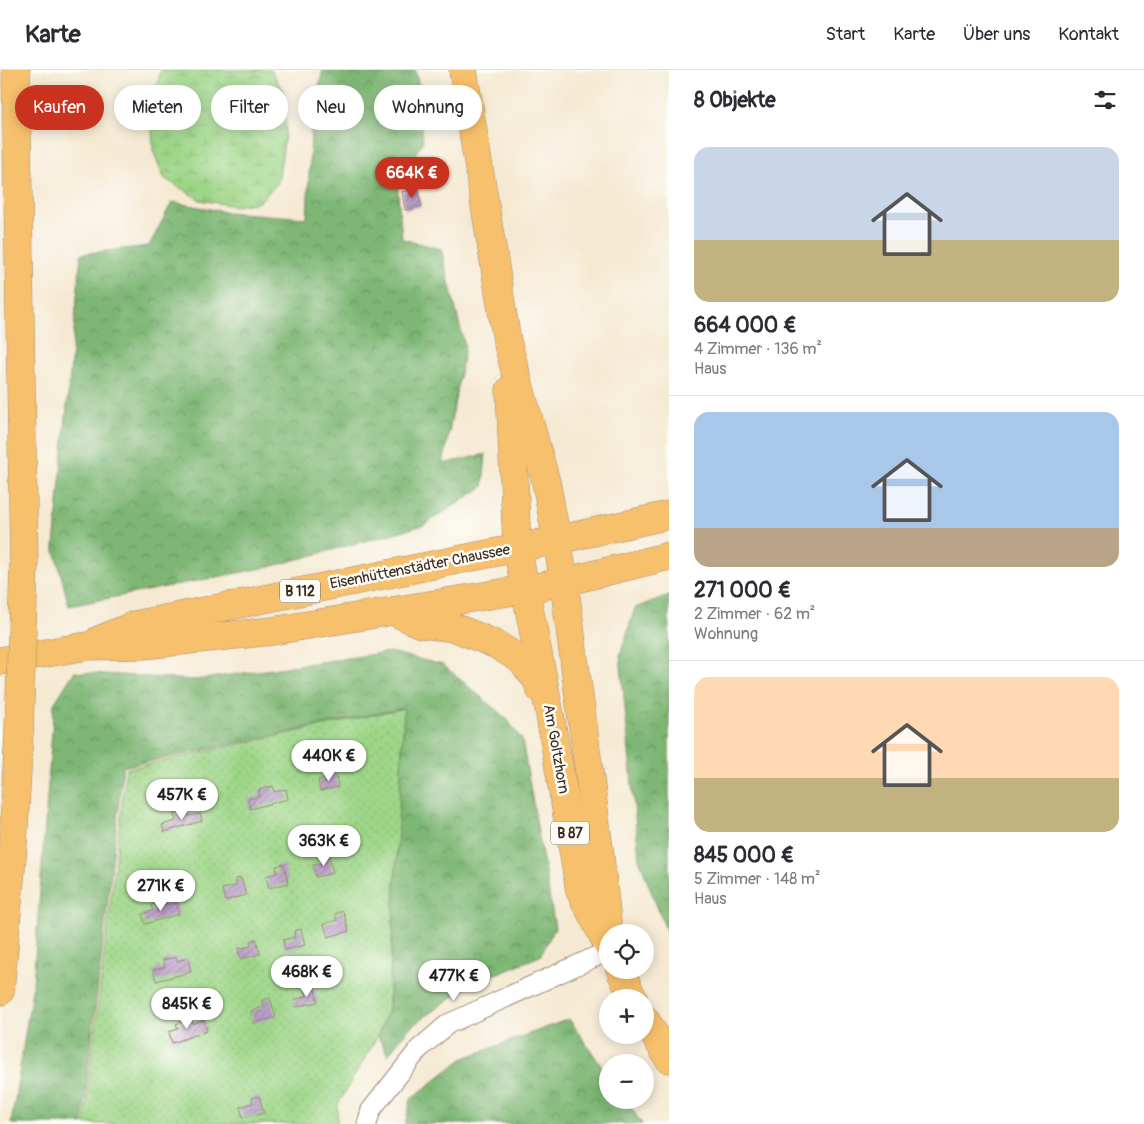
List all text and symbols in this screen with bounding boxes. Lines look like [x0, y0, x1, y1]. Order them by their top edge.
text: Karte [25, 20, 81, 49]
text: Start [825, 23, 865, 46]
text: Karte [893, 23, 935, 46]
text: Über uns [963, 23, 1030, 46]
text: Kontakt [1058, 23, 1119, 46]
chip: Kaufen [15, 85, 104, 130]
chip: Mieten [114, 85, 201, 130]
chip: Filter [211, 85, 288, 130]
chip: Neu [298, 85, 364, 130]
chip: Wohnung [374, 85, 482, 130]
icon: filters [1091, 86, 1119, 114]
text: 8 Objekte [694, 87, 776, 114]
pin: 664K € [371, 156, 453, 199]
text: 664K € [386, 163, 438, 183]
icon: home [862, 179, 952, 269]
text: 664 000 € [694, 312, 797, 339]
text: 4 Zimmer · 136 m² [694, 339, 822, 359]
text: Haus [694, 359, 726, 379]
icon: home [862, 445, 952, 535]
street label: Eisenhüttenstädter Chaussee [328, 540, 512, 594]
text: 271 000 € [694, 577, 791, 604]
road number: B 112 [280, 580, 320, 602]
text: 2 Zimmer · 62 m² [694, 604, 815, 624]
text: Wohnung [694, 624, 758, 644]
street label: Am Goltzhorn [539, 703, 573, 795]
icon: home [862, 710, 952, 800]
pin: 440K € [288, 740, 370, 782]
text: 440K € [302, 746, 356, 766]
pin: 457K € [141, 778, 223, 821]
text: 457K € [157, 785, 207, 805]
road number: B 87 [551, 821, 589, 844]
pin: 363K € [283, 824, 365, 867]
text: 363K € [299, 831, 349, 851]
text: 845 000 € [694, 842, 794, 869]
text: 5 Zimmer · 148 m² [694, 869, 820, 889]
pin: 271K € [120, 870, 202, 912]
text: 271K € [137, 876, 185, 896]
text: Haus [694, 889, 726, 909]
map controls [599, 924, 654, 1109]
button: locate [599, 924, 654, 979]
pin: 468K € [266, 956, 348, 998]
pin: 477K € [413, 960, 495, 1002]
text: 468K € [282, 962, 332, 982]
text: 477K € [429, 966, 479, 986]
pin: 845K € [146, 988, 228, 1030]
button: + [599, 989, 654, 1044]
text: 845K € [162, 994, 212, 1014]
button: − [599, 1054, 654, 1109]

